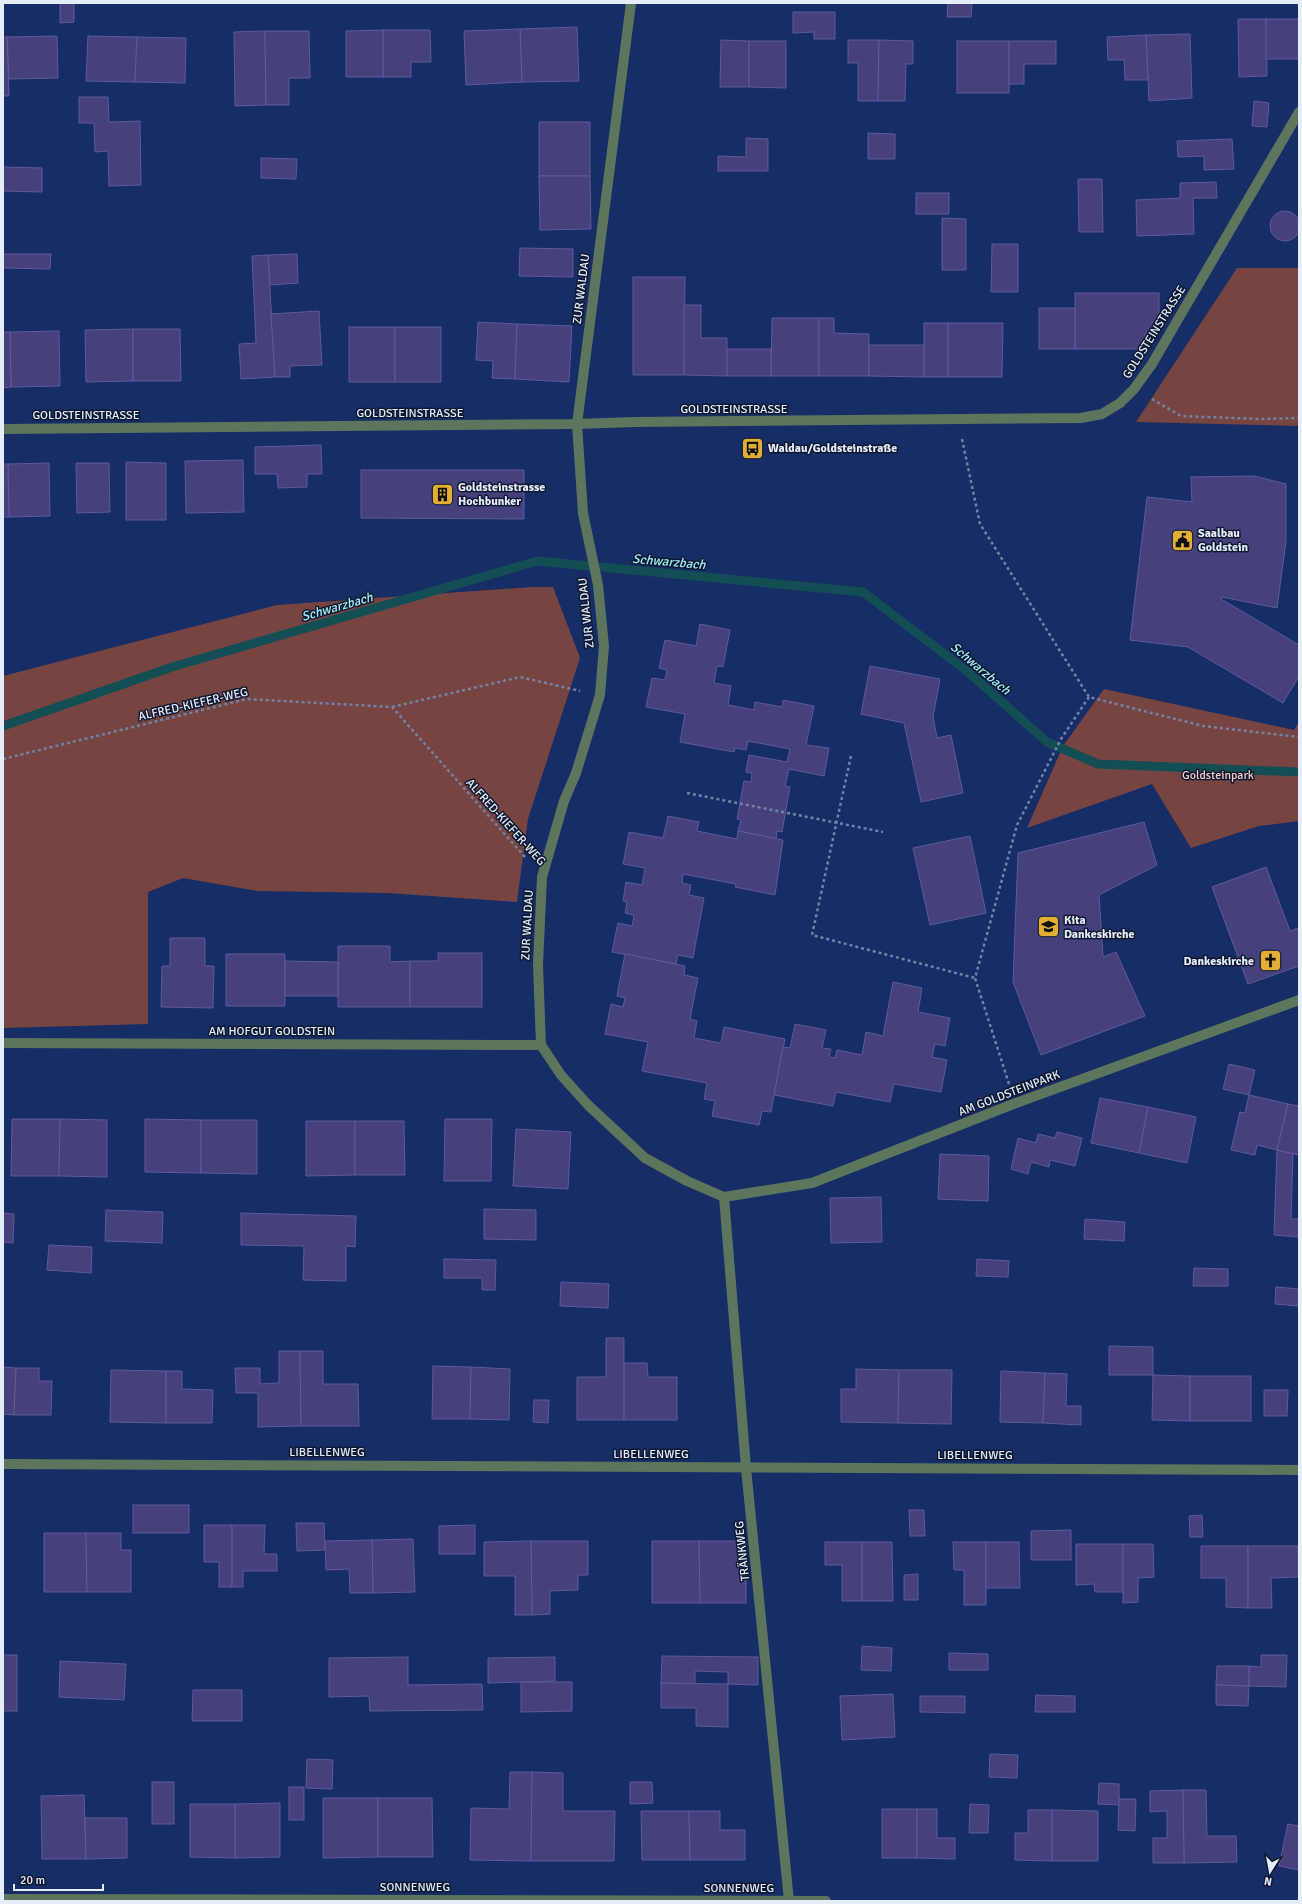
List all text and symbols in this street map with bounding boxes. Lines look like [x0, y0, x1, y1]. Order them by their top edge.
street label: ZUR WALDAU [570, 253, 593, 325]
street label: GOLDSTEINSTRASSE [1120, 283, 1189, 382]
street label: GOLDSTEINSTRASSE [680, 402, 788, 417]
street label: GOLDSTEINSTRASSE [356, 406, 464, 421]
street label: GOLDSTEINSTRASSE [32, 408, 140, 423]
bus stop icon: Waldau/Goldsteinstraße [740, 435, 766, 461]
place label: Waldau/Goldsteinstraße [768, 441, 897, 456]
place label: Goldsteinstrasse Hochbunker [458, 480, 545, 509]
building icon: Goldsteinstrasse Hochbunker [429, 481, 455, 507]
place label: Saalbau Goldstein [1198, 526, 1249, 555]
public building icon: Saalbau Goldstein [1170, 527, 1196, 553]
water label: Schwarzbach [632, 551, 707, 573]
street label: ZUR WALDAU [575, 577, 598, 649]
water label: Schwarzbach [300, 589, 376, 625]
water label: Schwarzbach [947, 639, 1014, 699]
street label: ALFRED-KIEFER-WEG [137, 685, 249, 724]
park label: Goldsteinpark [1182, 768, 1254, 783]
street label: ALFRED-KIEFER-WEG [463, 776, 549, 869]
street label: ZUR WALDAU [518, 889, 537, 961]
place label: Kita Dankeskirche [1064, 913, 1135, 942]
school or university icon: Kita Dankeskirche [1036, 914, 1062, 940]
church icon: Dankeskirche [1257, 948, 1283, 974]
place label: Dankeskirche [1184, 954, 1254, 969]
street label: AM HOFGUT GOLDSTEIN [209, 1024, 335, 1039]
street label: AM GOLDSTEINPARK [956, 1067, 1062, 1120]
street label: LIBELLENWEG [289, 1445, 365, 1460]
street label: LIBELLENWEG [613, 1447, 689, 1462]
street label: LIBELLENWEG [937, 1448, 1013, 1463]
street label: TRÄNKWEG [732, 1520, 753, 1582]
north arrow [1250, 1852, 1290, 1892]
scale bar [14, 1866, 103, 1892]
text: 20 m [20, 1873, 45, 1888]
text: N [1263, 1874, 1273, 1888]
street label: SONNENWEG [380, 1880, 450, 1895]
street label: SONNENWEG [704, 1881, 774, 1896]

